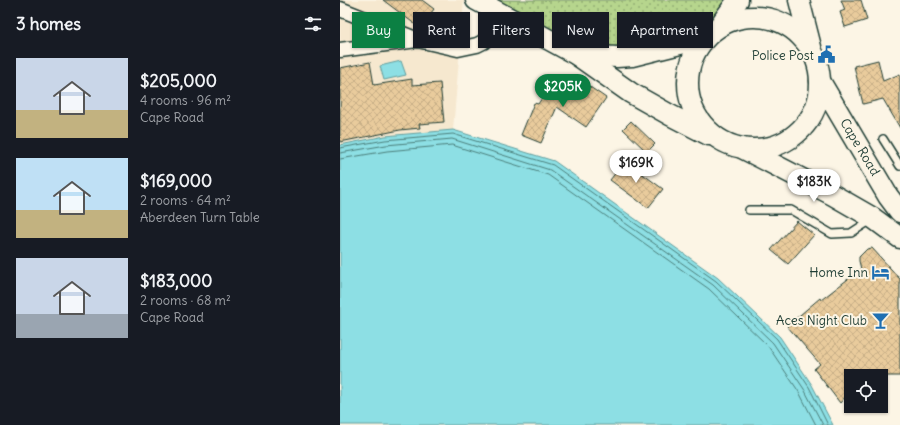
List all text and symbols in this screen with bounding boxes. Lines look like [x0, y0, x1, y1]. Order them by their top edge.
chip: Buy [352, 12, 405, 48]
chip: Rent [413, 12, 470, 48]
chip: Filters [478, 12, 544, 48]
chip: New [552, 12, 609, 48]
chip: Apartment [617, 12, 713, 48]
text: 3 homes [16, 13, 81, 35]
icon: filters [302, 13, 324, 35]
public building icon: Police Post [817, 45, 837, 65]
place label: Police Post [752, 47, 815, 64]
text: $205,000 [140, 70, 217, 92]
icon: home [48, 74, 96, 122]
pin: $205K [535, 74, 591, 108]
text: $205K [544, 78, 582, 95]
text: 4 rooms · 96 m² [140, 92, 231, 109]
text: Cape Road [140, 109, 204, 126]
street label: Cape Road [836, 115, 884, 179]
pin: $169K [608, 150, 664, 184]
text: $169K [618, 154, 654, 171]
pin: $183K [786, 169, 842, 203]
text: $169,000 [140, 170, 212, 192]
text: $183K [796, 173, 832, 190]
icon: home [48, 174, 96, 222]
text: 2 rooms · 64 m² [140, 192, 231, 209]
text: Aberdeen Turn Table [140, 209, 260, 226]
hotel icon: Home Inn [871, 262, 891, 282]
place label: Home Inn [809, 264, 868, 281]
text: $183,000 [140, 270, 212, 292]
icon: home [48, 274, 96, 322]
text: 2 rooms · 68 m² [140, 292, 231, 309]
text: Cape Road [140, 309, 204, 326]
bar icon: Aces Night Club [870, 310, 890, 330]
place label: Aces Night Club [776, 312, 867, 329]
map controls [844, 369, 888, 413]
button: locate [844, 369, 888, 413]

